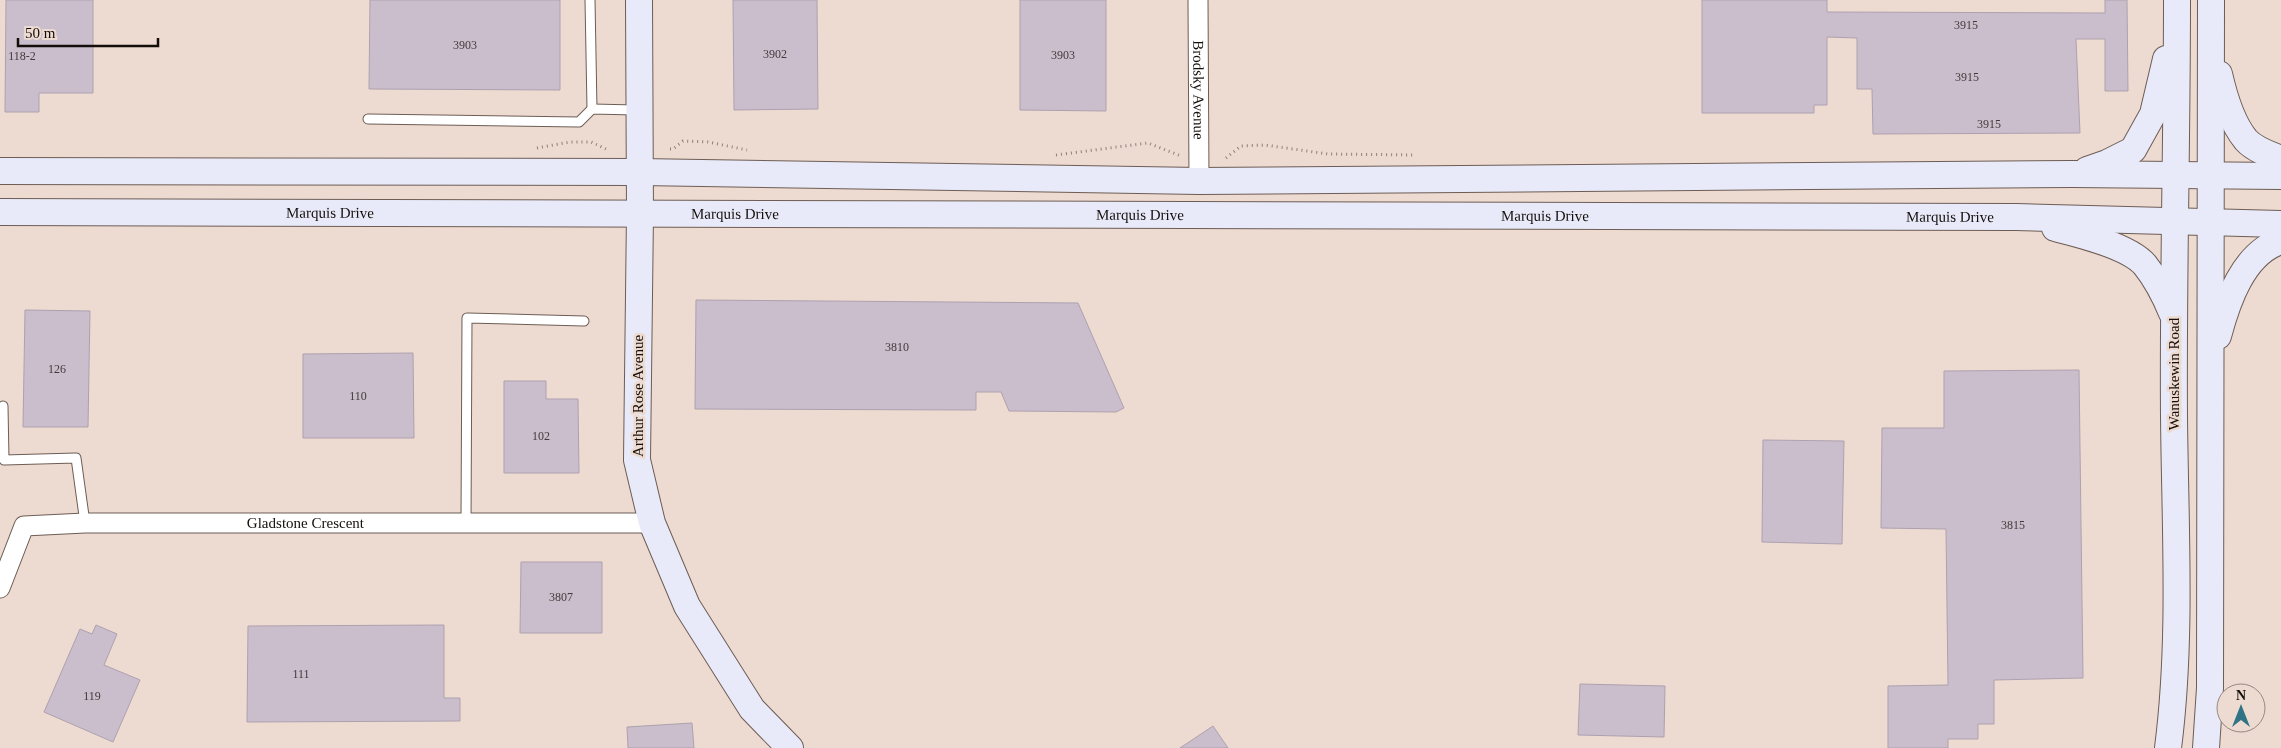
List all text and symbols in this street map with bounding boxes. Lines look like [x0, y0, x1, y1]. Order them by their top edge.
scale bar [18, 15, 158, 47]
house number: 3915 [1954, 18, 1978, 32]
text: 50 m [25, 25, 56, 41]
house number: 3903 [453, 38, 477, 52]
street label: Brodsky Avenue [1190, 40, 1207, 140]
house number: 3902 [763, 47, 787, 61]
house number: 3903 [1051, 48, 1075, 62]
house number: 118-2 [8, 49, 36, 63]
house number: 3915 [1955, 70, 1979, 84]
house number: 3915 [1977, 117, 2001, 131]
street label: Marquis Drive [286, 205, 374, 221]
street label: Marquis Drive [691, 206, 779, 222]
street label: Marquis Drive [1096, 207, 1184, 223]
street label: Marquis Drive [1501, 208, 1589, 224]
street label: Marquis Drive [1906, 209, 1994, 225]
street label: Wanuskewin Road [2166, 317, 2182, 430]
street label: Arthur Rose Avenue [630, 335, 646, 457]
house number: 3810 [885, 340, 909, 354]
house number: 126 [48, 362, 66, 376]
house number: 110 [349, 389, 367, 403]
house number: 102 [532, 429, 550, 443]
street label: Gladstone Crescent [247, 515, 365, 531]
house number: 3815 [2001, 518, 2025, 532]
house number: 3807 [549, 590, 573, 604]
house number: 111 [292, 667, 310, 681]
north arrow [2216, 683, 2266, 733]
text: N [2236, 688, 2246, 703]
house number: 119 [83, 689, 101, 703]

